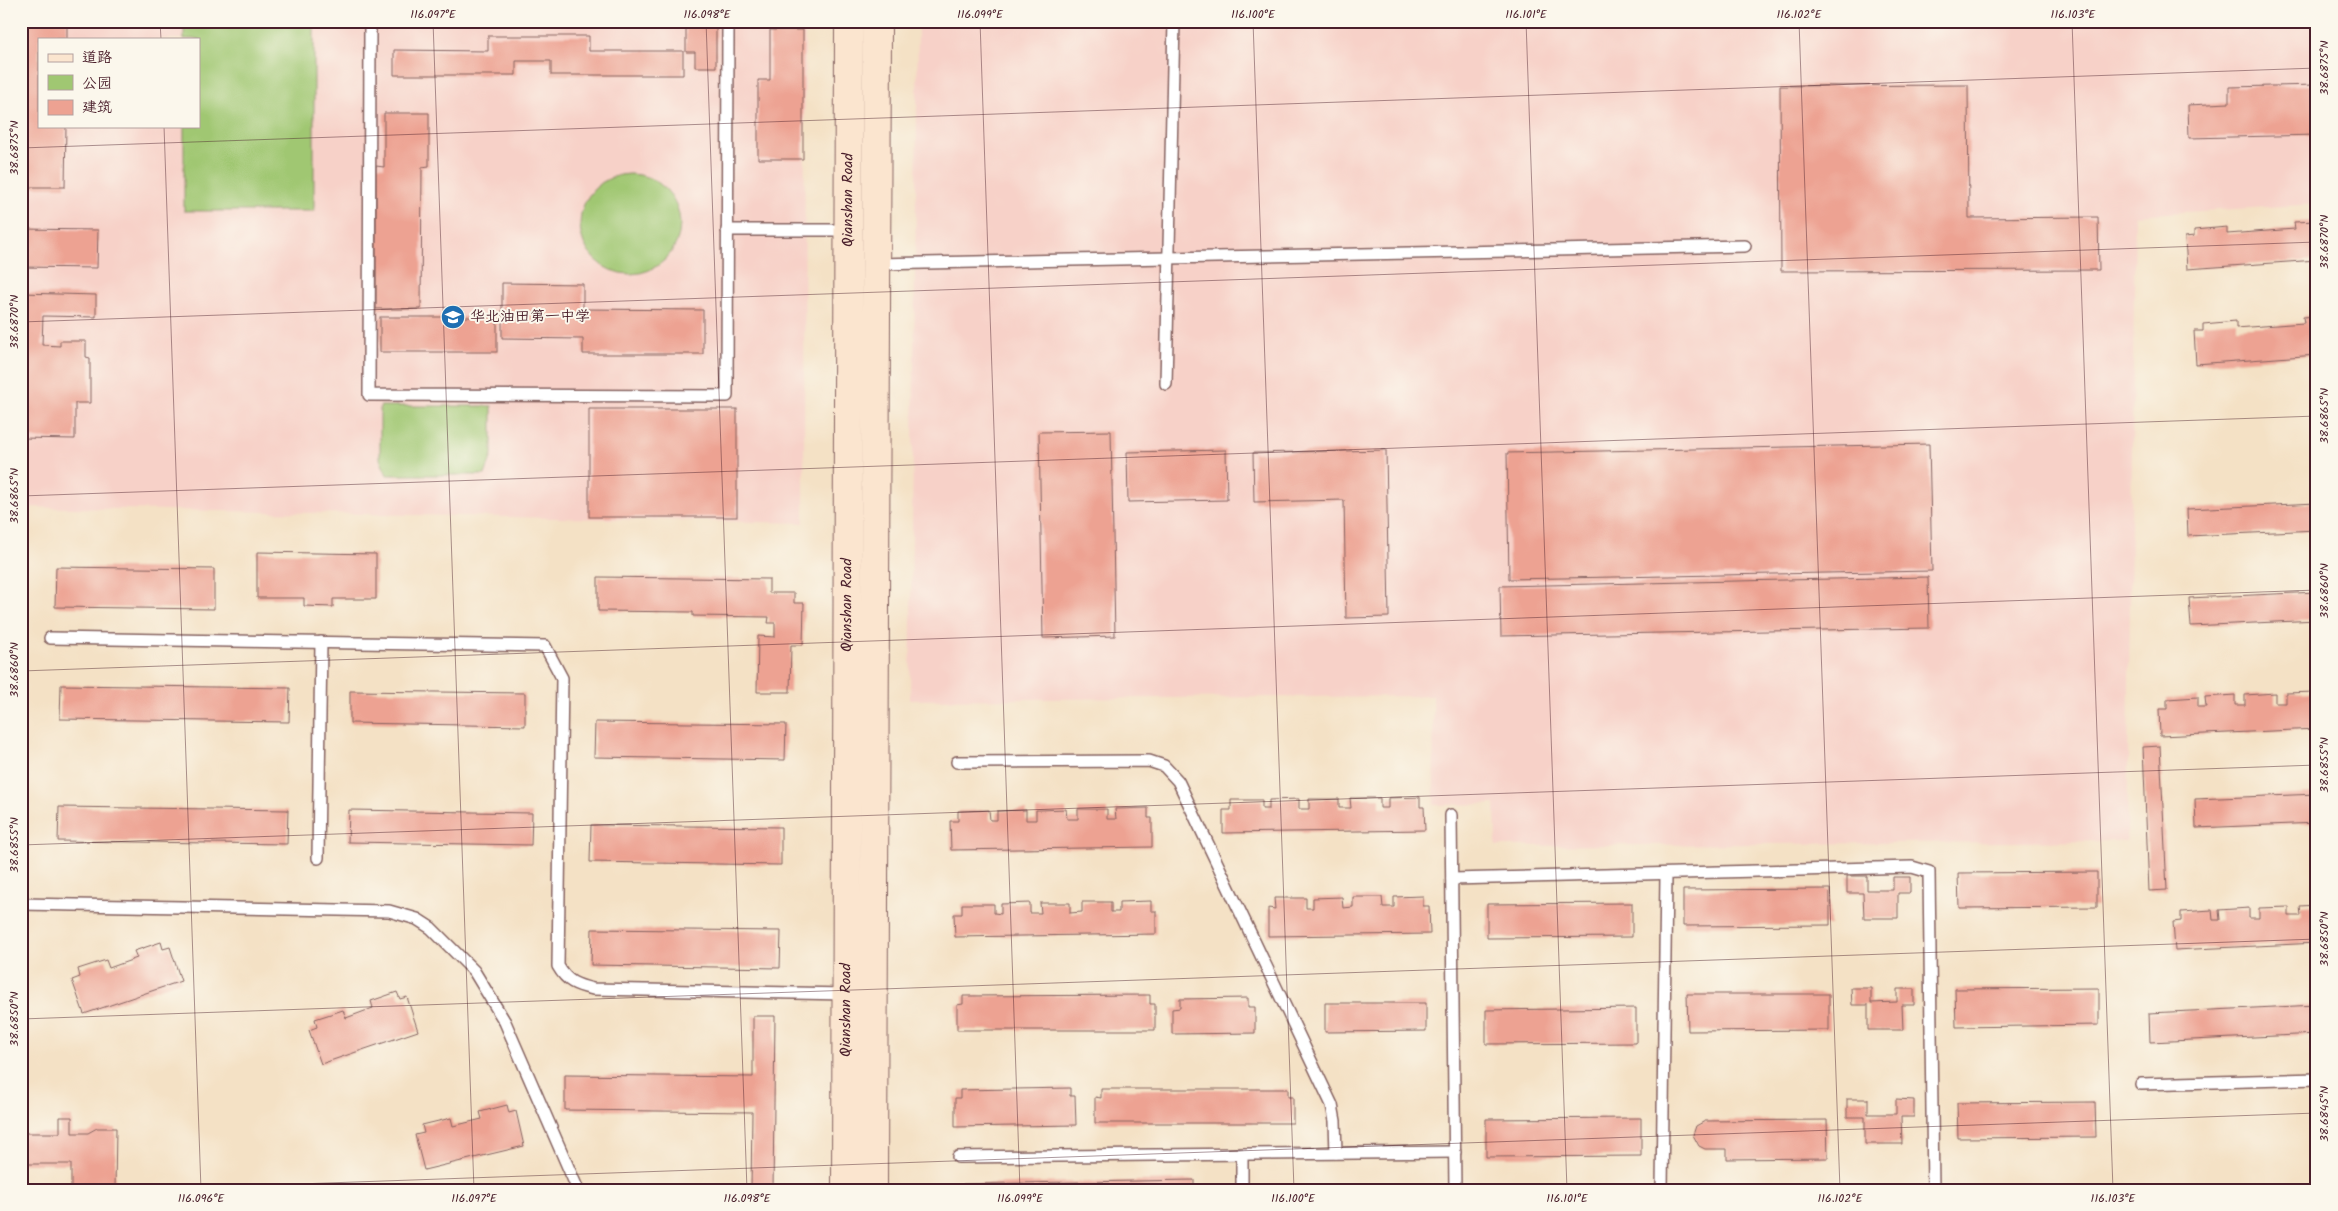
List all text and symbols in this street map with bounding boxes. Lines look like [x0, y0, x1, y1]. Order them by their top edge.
text: 116.097°E [410, 5, 457, 24]
text: 116.098°E [683, 5, 732, 24]
text: 116.099°E [957, 5, 1004, 24]
text: 116.100°E [1231, 5, 1276, 24]
text: 116.101°E [1505, 5, 1548, 24]
text: 116.102°E [1777, 5, 1822, 24]
text: 116.103°E [2051, 5, 2096, 24]
legend [38, 38, 200, 128]
text: 38.6875°N [2315, 41, 2334, 95]
text: 道路 [82, 46, 112, 70]
text: 公园 [82, 72, 112, 96]
text: 建筑 [82, 96, 112, 120]
text: 38.6875°N [5, 121, 24, 175]
street label: Qianshan Road [836, 153, 861, 247]
text: 38.6870°N [2315, 215, 2334, 269]
text: 38.6870°N [5, 295, 24, 349]
school or university icon: 华北油田第一中学 [440, 304, 466, 330]
place label: 华北油田第一中学 [470, 305, 590, 329]
text: 38.6865°N [2315, 388, 2334, 444]
text: 38.6865°N [5, 468, 24, 524]
street label: Qianshan Road [835, 558, 860, 652]
text: 38.6860°N [2315, 563, 2334, 619]
text: 38.6860°N [5, 642, 24, 698]
text: 38.6855°N [2315, 737, 2334, 793]
text: 38.6855°N [5, 817, 24, 873]
text: 38.6850°N [2315, 911, 2334, 967]
street label: Qianshan Road [834, 963, 859, 1057]
text: 38.6850°N [5, 991, 24, 1047]
text: 38.6845°N [2315, 1086, 2334, 1142]
text: 116.096°E [178, 1189, 225, 1208]
text: 116.097°E [451, 1189, 498, 1208]
text: 116.098°E [723, 1189, 772, 1208]
text: 116.099°E [997, 1189, 1044, 1208]
text: 116.100°E [1271, 1189, 1316, 1208]
text: 116.101°E [1546, 1189, 1589, 1208]
text: 116.102°E [1818, 1189, 1863, 1208]
text: 116.103°E [2091, 1189, 2136, 1208]

